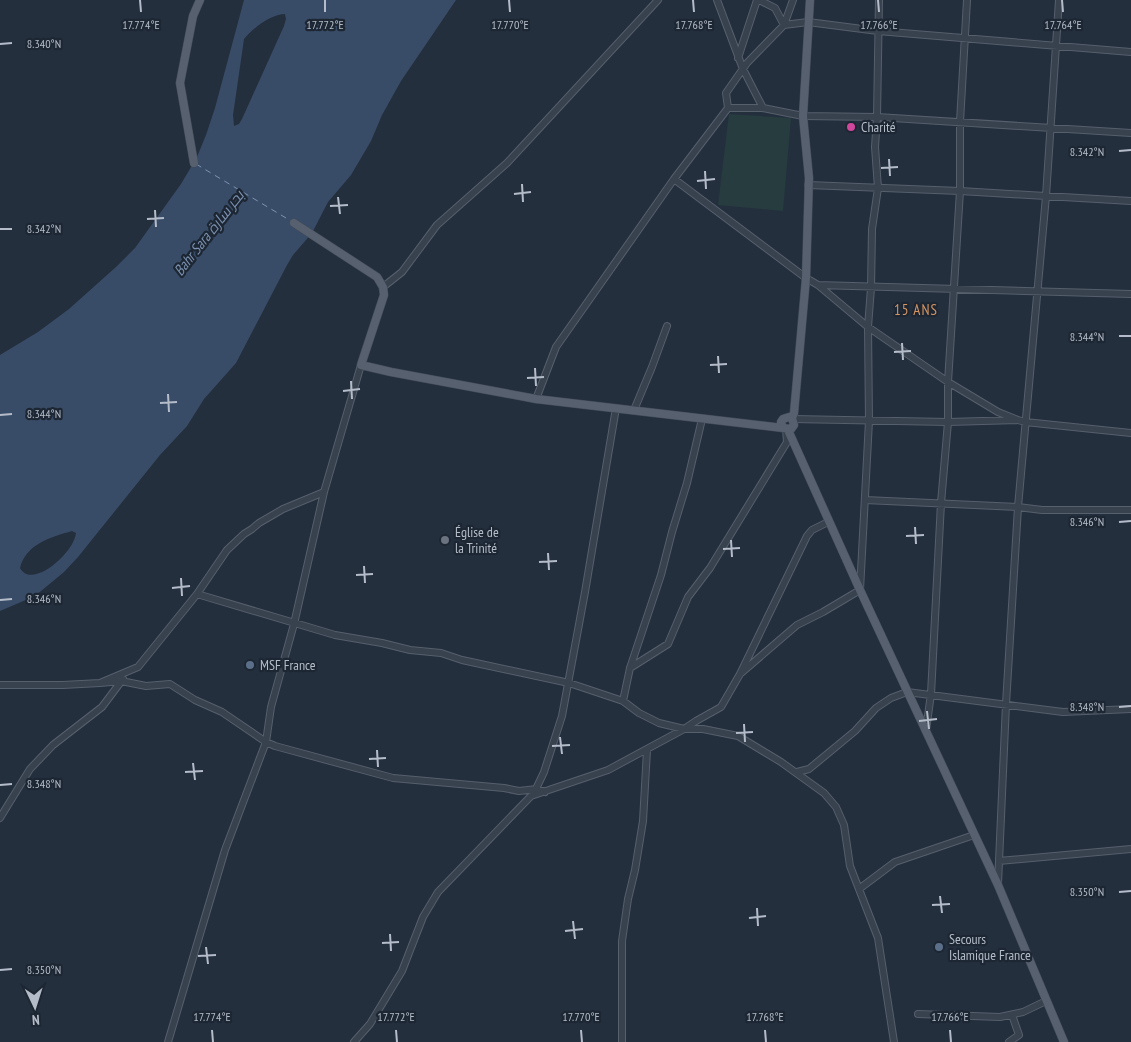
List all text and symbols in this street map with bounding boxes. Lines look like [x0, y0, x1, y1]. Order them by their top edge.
text: 17.774°E [122, 17, 160, 32]
text: 17.772°E [306, 17, 344, 32]
text: 17.770°E [491, 17, 529, 32]
text: 17.768°E [675, 17, 713, 32]
text: 17.766°E [860, 17, 898, 32]
text: 17.764°E [1044, 17, 1082, 32]
text: 8.340°N [27, 36, 61, 51]
place label: Charité [861, 118, 896, 136]
marker: Charité [845, 121, 857, 133]
text: 8.342°N [1070, 144, 1104, 159]
water label: Bahr Sara بحر سارة [169, 186, 248, 279]
text: 8.342°N [27, 221, 61, 236]
district label: 15 ANS [894, 300, 938, 319]
text: 8.344°N [1070, 329, 1104, 344]
text: 8.344°N [27, 406, 61, 421]
text: 8.346°N [1070, 514, 1104, 529]
place label: Église de la Trinité [455, 523, 499, 557]
marker: Église de la Trinité [439, 534, 451, 546]
text: 8.346°N [27, 591, 61, 606]
place label: MSF France [260, 656, 316, 674]
marker: MSF France [244, 659, 256, 671]
text: 8.348°N [1070, 699, 1104, 714]
text: 8.348°N [27, 776, 61, 791]
text: 8.350°N [1070, 884, 1104, 899]
place label: Secours Islamique France [949, 930, 1031, 964]
marker: Secours Islamique France [933, 941, 945, 953]
text: 8.350°N [27, 962, 61, 977]
north arrow [10, 982, 60, 1032]
text: 17.774°E [193, 1009, 231, 1024]
text: 17.772°E [377, 1009, 415, 1024]
text: 17.770°E [562, 1009, 600, 1024]
text: 17.768°E [746, 1009, 784, 1024]
text: 17.766°E [931, 1009, 969, 1024]
text: N [32, 1011, 40, 1029]

